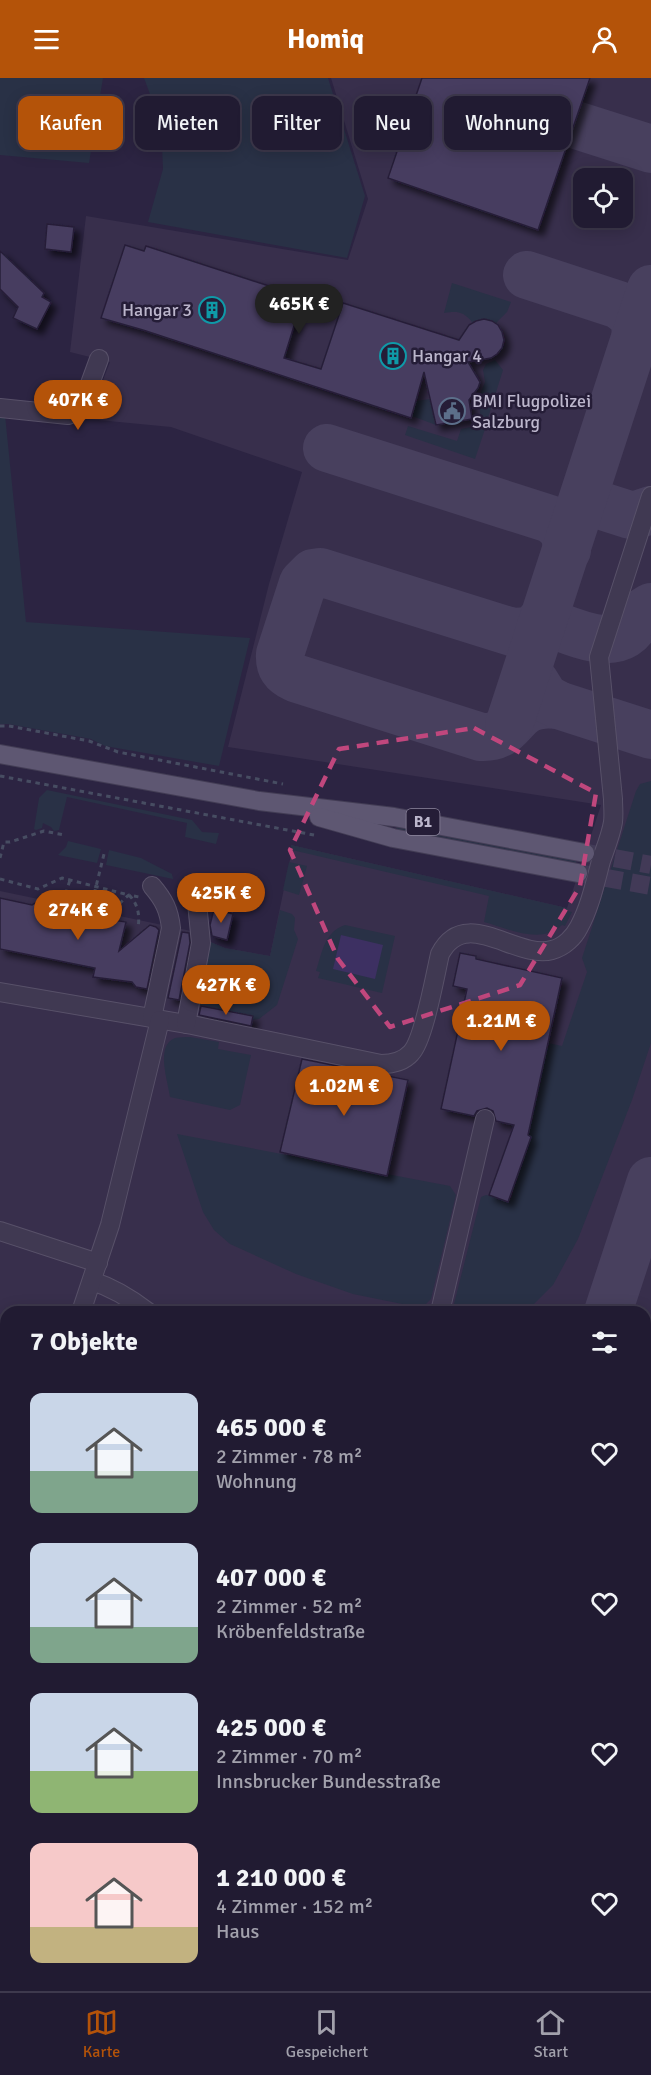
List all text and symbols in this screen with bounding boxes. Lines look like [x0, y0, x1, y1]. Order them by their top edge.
icon: menu [30, 23, 63, 56]
text: Homiq [287, 23, 364, 56]
icon: person [588, 23, 621, 56]
chip: Kaufen [18, 96, 123, 150]
chip: Mieten [135, 96, 240, 150]
chip: Filter [252, 96, 342, 150]
chip: Neu [354, 96, 432, 150]
chip: Wohnung [444, 96, 571, 150]
map controls [573, 168, 633, 228]
button: locate [573, 168, 633, 228]
pin: 465K € [250, 284, 348, 335]
text: 465K € [269, 291, 329, 316]
building icon: Hangar 3 [197, 295, 227, 325]
place label: Hangar 3 [122, 299, 192, 321]
building icon: Hangar 4 [378, 341, 408, 371]
place label: Hangar 4 [412, 345, 482, 367]
pin: 407K € [29, 380, 127, 431]
text: 407K € [48, 387, 108, 412]
place label: BMI Flugpolizei Salzburg [472, 390, 591, 433]
public building icon: BMI Flugpolizei Salzburg [437, 396, 467, 426]
road number: B1 [406, 809, 440, 835]
pin: 425K € [172, 873, 270, 924]
text: 425K € [191, 880, 251, 905]
pin: 274K € [29, 890, 127, 941]
text: 274K € [48, 897, 108, 922]
pin: 427K € [177, 965, 275, 1016]
text: 427K € [196, 972, 256, 997]
pin: 1.21M € [446, 1001, 556, 1052]
text: 1.21M € [466, 1008, 536, 1033]
pin: 1.02M € [289, 1066, 399, 1117]
text: 1.02M € [309, 1073, 379, 1098]
text: 7 Objekte [30, 1326, 138, 1358]
icon: filters [588, 1326, 621, 1359]
text: 465 000 € [216, 1412, 326, 1444]
icon: home [78, 1417, 150, 1489]
icon: heart [588, 1437, 621, 1470]
text: 2 Zimmer · 78 m² [216, 1444, 362, 1469]
text: Wohnung [216, 1469, 297, 1494]
text: 407 000 € [216, 1562, 326, 1594]
icon: home [78, 1567, 150, 1639]
icon: heart [588, 1587, 621, 1620]
text: 2 Zimmer · 52 m² [216, 1594, 362, 1619]
text: Kröbenfeldstraße [216, 1619, 365, 1644]
text: 425 000 € [216, 1712, 326, 1744]
icon: home [78, 1717, 150, 1789]
icon: heart [588, 1737, 621, 1770]
text: 2 Zimmer · 70 m² [216, 1744, 362, 1769]
text: Innsbrucker Bundesstraße [216, 1769, 441, 1794]
text: 1 210 000 € [216, 1862, 345, 1894]
icon: home [78, 1867, 150, 1939]
icon: heart [588, 1887, 621, 1920]
text: 4 Zimmer · 152 m² [216, 1894, 373, 1919]
text: Haus [216, 1919, 259, 1944]
tab: Karte [83, 2006, 120, 2062]
tab: Gespeichert [286, 2006, 368, 2062]
tab: Start [534, 2006, 568, 2062]

